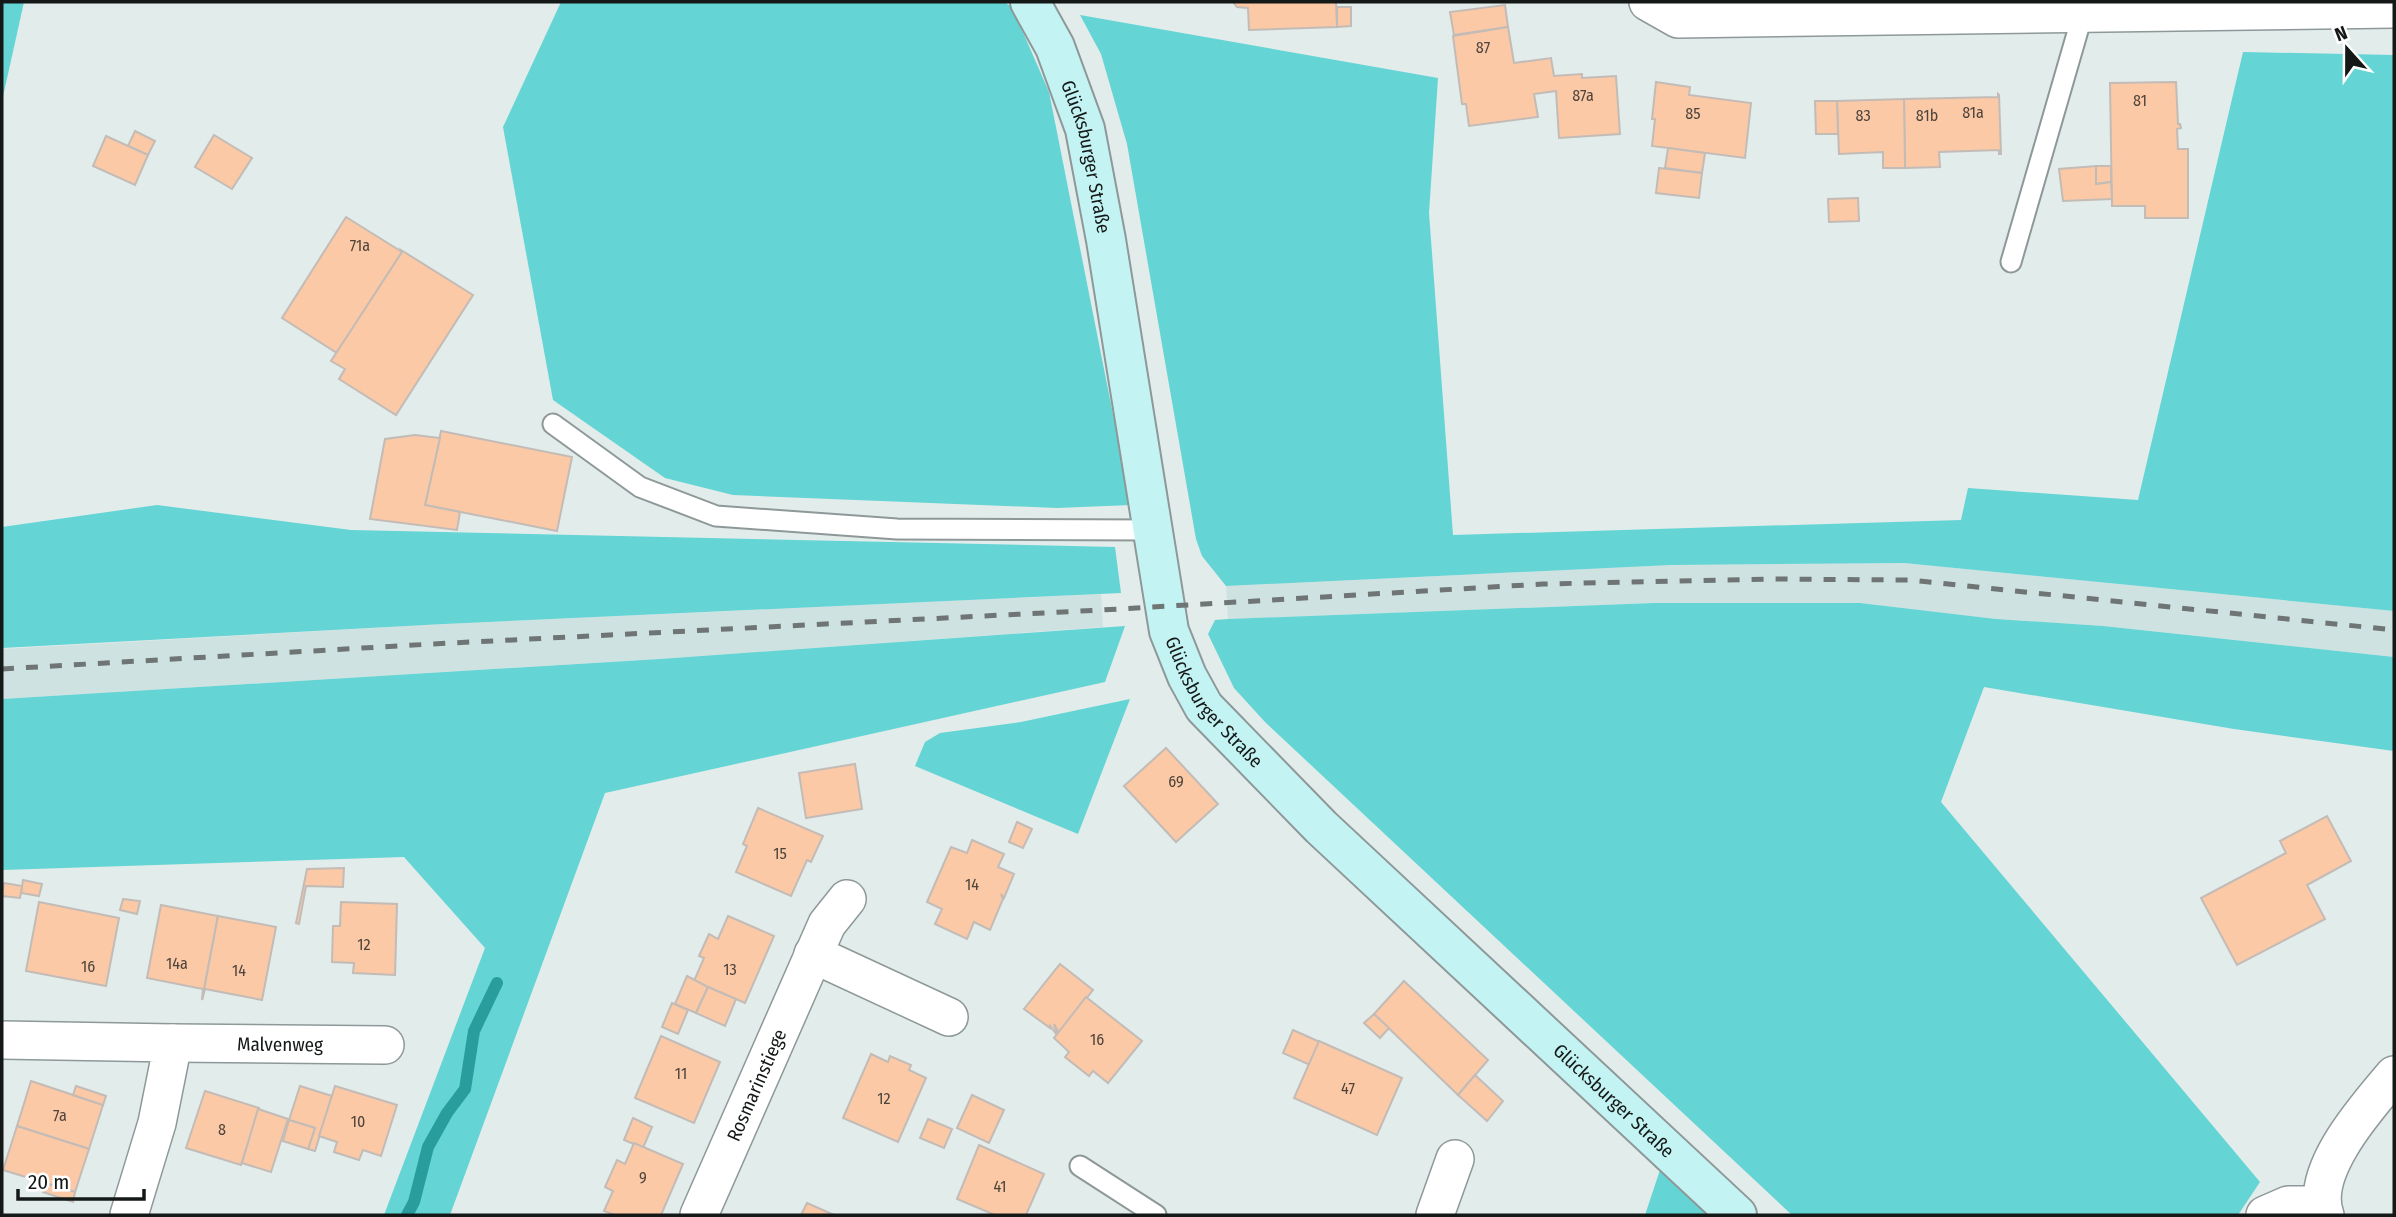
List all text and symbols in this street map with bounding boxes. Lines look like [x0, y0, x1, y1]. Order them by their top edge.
north arrow [2312, 14, 2382, 84]
text: N [2332, 21, 2351, 46]
house number: 87 [1476, 38, 1491, 57]
street label: Glücksburger Straße [1056, 77, 1115, 235]
house number: 87a [1572, 86, 1594, 105]
house number: 81 [2133, 91, 2147, 110]
house number: 81a [1962, 103, 1984, 122]
house number: 85 [1685, 104, 1701, 123]
house number: 83 [1855, 106, 1871, 125]
house number: 81b [1916, 106, 1938, 125]
house number: 71a [350, 236, 370, 255]
street label: Glücksburger Straße [1160, 633, 1268, 773]
house number: 69 [1168, 772, 1184, 791]
house number: 15 [773, 844, 787, 863]
house number: 14 [965, 875, 979, 894]
house number: 12 [357, 935, 371, 954]
house number: 14a [166, 954, 188, 973]
house number: 16 [81, 957, 95, 976]
house number: 13 [723, 960, 737, 979]
house number: 14 [232, 961, 246, 980]
street label: Rosmarinstiege [722, 1026, 791, 1145]
house number: 16 [1090, 1030, 1104, 1049]
street label: Malvenweg [237, 1033, 323, 1056]
street label: Glücksburger Straße [1548, 1039, 1679, 1163]
house number: 11 [675, 1064, 687, 1083]
house number: 47 [1341, 1079, 1355, 1098]
house number: 12 [877, 1089, 891, 1108]
house number: 7a [53, 1106, 67, 1125]
house number: 10 [351, 1112, 365, 1131]
house number: 8 [218, 1120, 226, 1139]
scale bar [18, 1158, 144, 1202]
house number: 9 [639, 1168, 647, 1187]
text: 20 m [28, 1169, 69, 1195]
house number: 41 [993, 1177, 1007, 1196]

